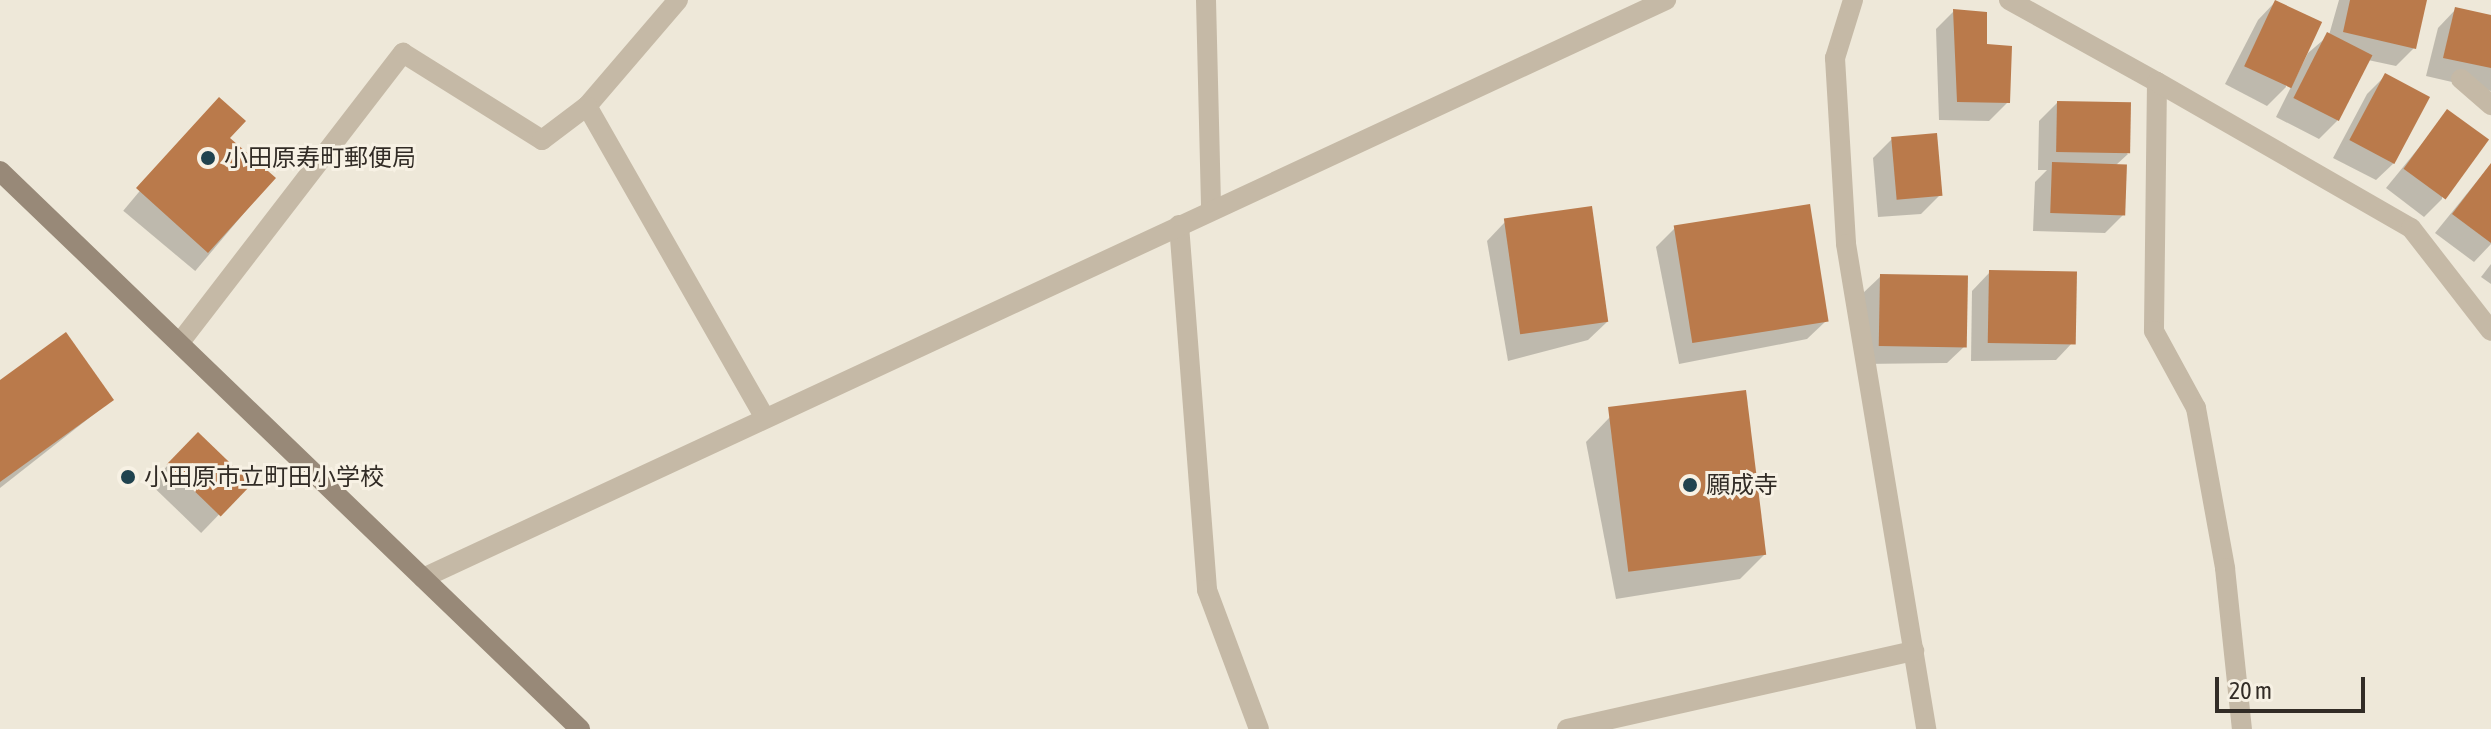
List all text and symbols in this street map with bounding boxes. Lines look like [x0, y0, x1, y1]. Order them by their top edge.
place label: 小田原寿町郵便局 [224, 144, 416, 172]
marker: 小田原寿町郵便局 [199, 149, 217, 167]
place label: 小田原市立町田小学校 [144, 463, 384, 491]
marker: 小田原市立町田小学校 [119, 468, 137, 486]
place label: 願成寺 [1706, 471, 1778, 499]
marker: 願成寺 [1681, 476, 1699, 494]
scale bar [2219, 661, 2369, 711]
text: 20 m [2229, 677, 2272, 704]

